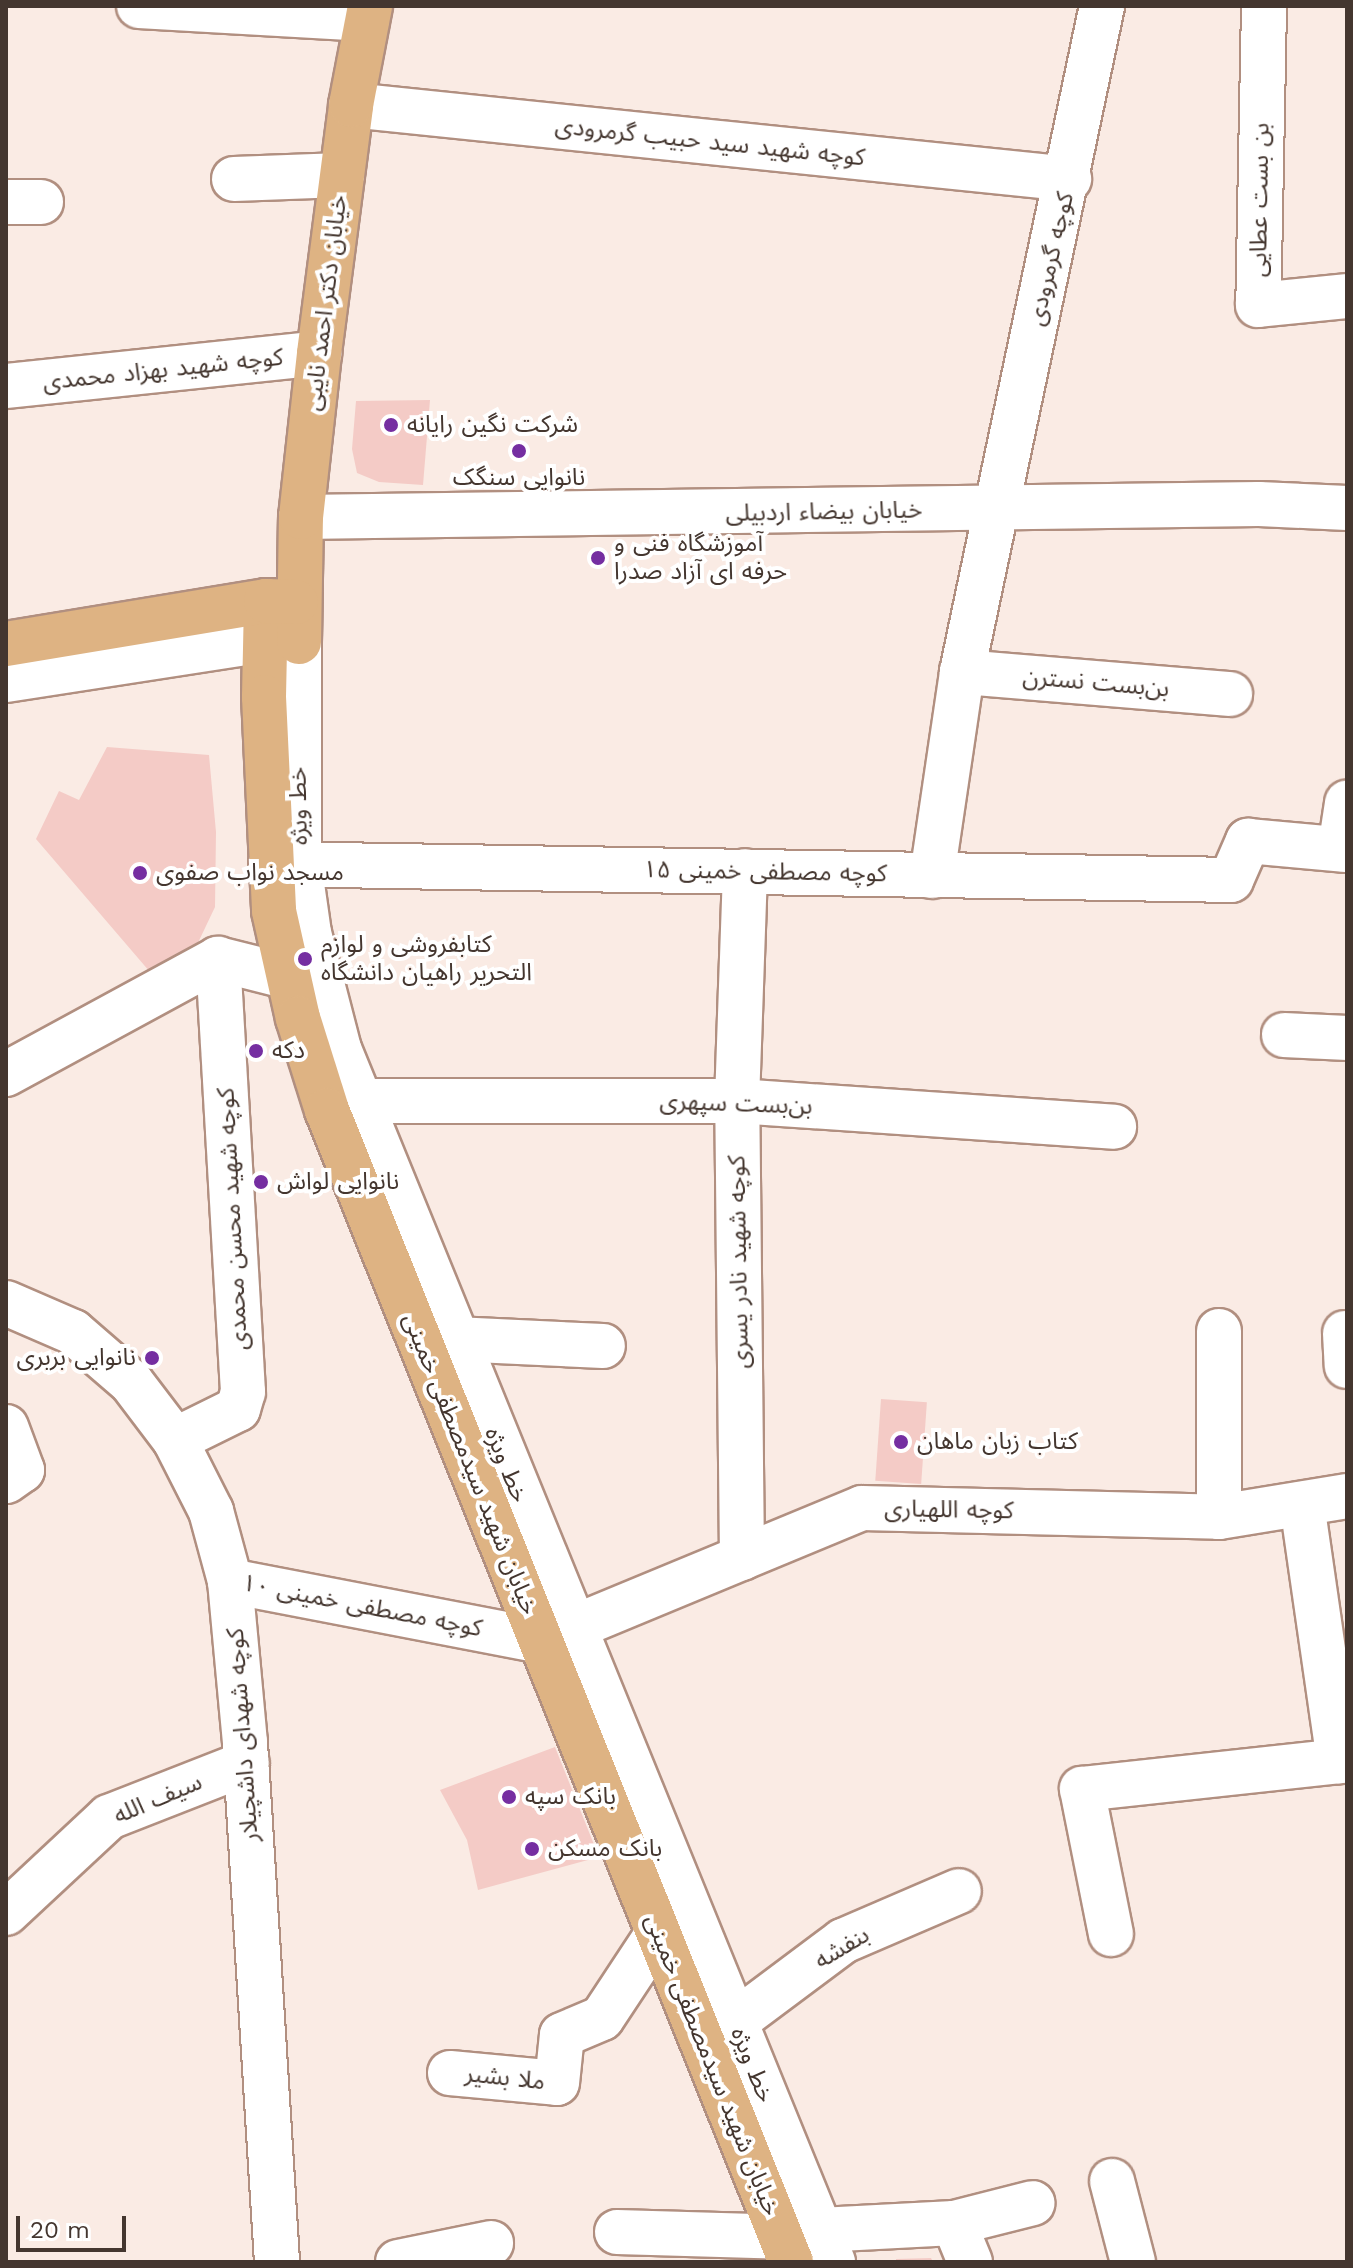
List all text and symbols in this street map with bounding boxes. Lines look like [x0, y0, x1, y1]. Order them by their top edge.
street label: کوچه شهید سید حبیب گرمرودی [554, 111, 866, 173]
street label: بن بست عطایی [1244, 123, 1276, 277]
street label: کوچه گرمرودی [1022, 189, 1080, 329]
street label: خیابان دکتر احمد نایبی [298, 193, 354, 413]
street label: کوچه شهید بهزاد محمدی [41, 343, 285, 397]
place label: شرکت نگین رایانه [407, 411, 578, 439]
marker: شرکت نگین رایانه [382, 416, 400, 434]
marker: نانوایی سنگک [510, 442, 528, 460]
place label: نانوایی سنگک [453, 464, 585, 492]
street label: خیابان بیضاء اردبیلی [725, 496, 923, 528]
place label: آموزشگاه فنی و حرفه ای آزاد صدرا [614, 530, 787, 586]
marker: آموزشگاه فنی و حرفه ای آزاد صدرا [589, 549, 607, 567]
street label: بن‌بست نسترن [1022, 662, 1170, 704]
street label: خط ویژه [284, 767, 314, 845]
street label: کوچه مصطفی خمینی ۱۵ [643, 855, 887, 889]
place label: مسجد نواب صفوی [156, 859, 344, 887]
marker: مسجد نواب صفوی [131, 864, 149, 882]
place label: کتابفروشی و لوازم التحریر راهیان دانشگاه [321, 931, 532, 987]
marker: کتابفروشی و لوازم التحریر راهیان دانشگاه [296, 950, 314, 968]
place label: دکه [272, 1037, 305, 1065]
marker: دکه [247, 1042, 265, 1060]
street label: کوچه شهید محسن محمدی [212, 1087, 254, 1351]
street label: بن‌بست سپهری [659, 1087, 813, 1121]
street label: کوچه شهید نادر یسری [723, 1155, 755, 1369]
place label: نانوایی لواش [277, 1168, 399, 1196]
marker: نانوایی لواش [252, 1173, 270, 1191]
street label: خیابان شهید سیدمصطفی خمینی [396, 1309, 544, 1619]
place label: نانوایی بربری [17, 1344, 136, 1372]
marker: نانوایی بربری [143, 1349, 161, 1367]
street label: خط ویژه [478, 1423, 534, 1507]
place label: کتاب زبان ماهان [917, 1428, 1078, 1456]
marker: کتاب زبان ماهان [892, 1433, 910, 1451]
street label: کوچه اللهیاری [884, 1494, 1014, 1526]
street label: کوچه مصطفی خمینی ۱۰ [240, 1569, 484, 1643]
street label: کوچه شهدای داشچیلار [221, 1627, 265, 1843]
street label: سیف الله [110, 1768, 206, 1830]
place label: بانک سپه [525, 1783, 616, 1811]
marker: بانک سپه [500, 1788, 518, 1806]
place label: بانک مسکن [548, 1835, 662, 1863]
marker: بانک مسکن [523, 1840, 541, 1858]
street label: خیابان شهید سیدمصطفی خمینی [638, 1910, 786, 2220]
street label: بنفشه [809, 1921, 875, 1975]
street label: خط ویژه [724, 2023, 780, 2107]
street label: ملا بشیر [463, 2059, 547, 2097]
scale bar [20, 2200, 130, 2250]
text: 20 m [30, 2216, 90, 2244]

